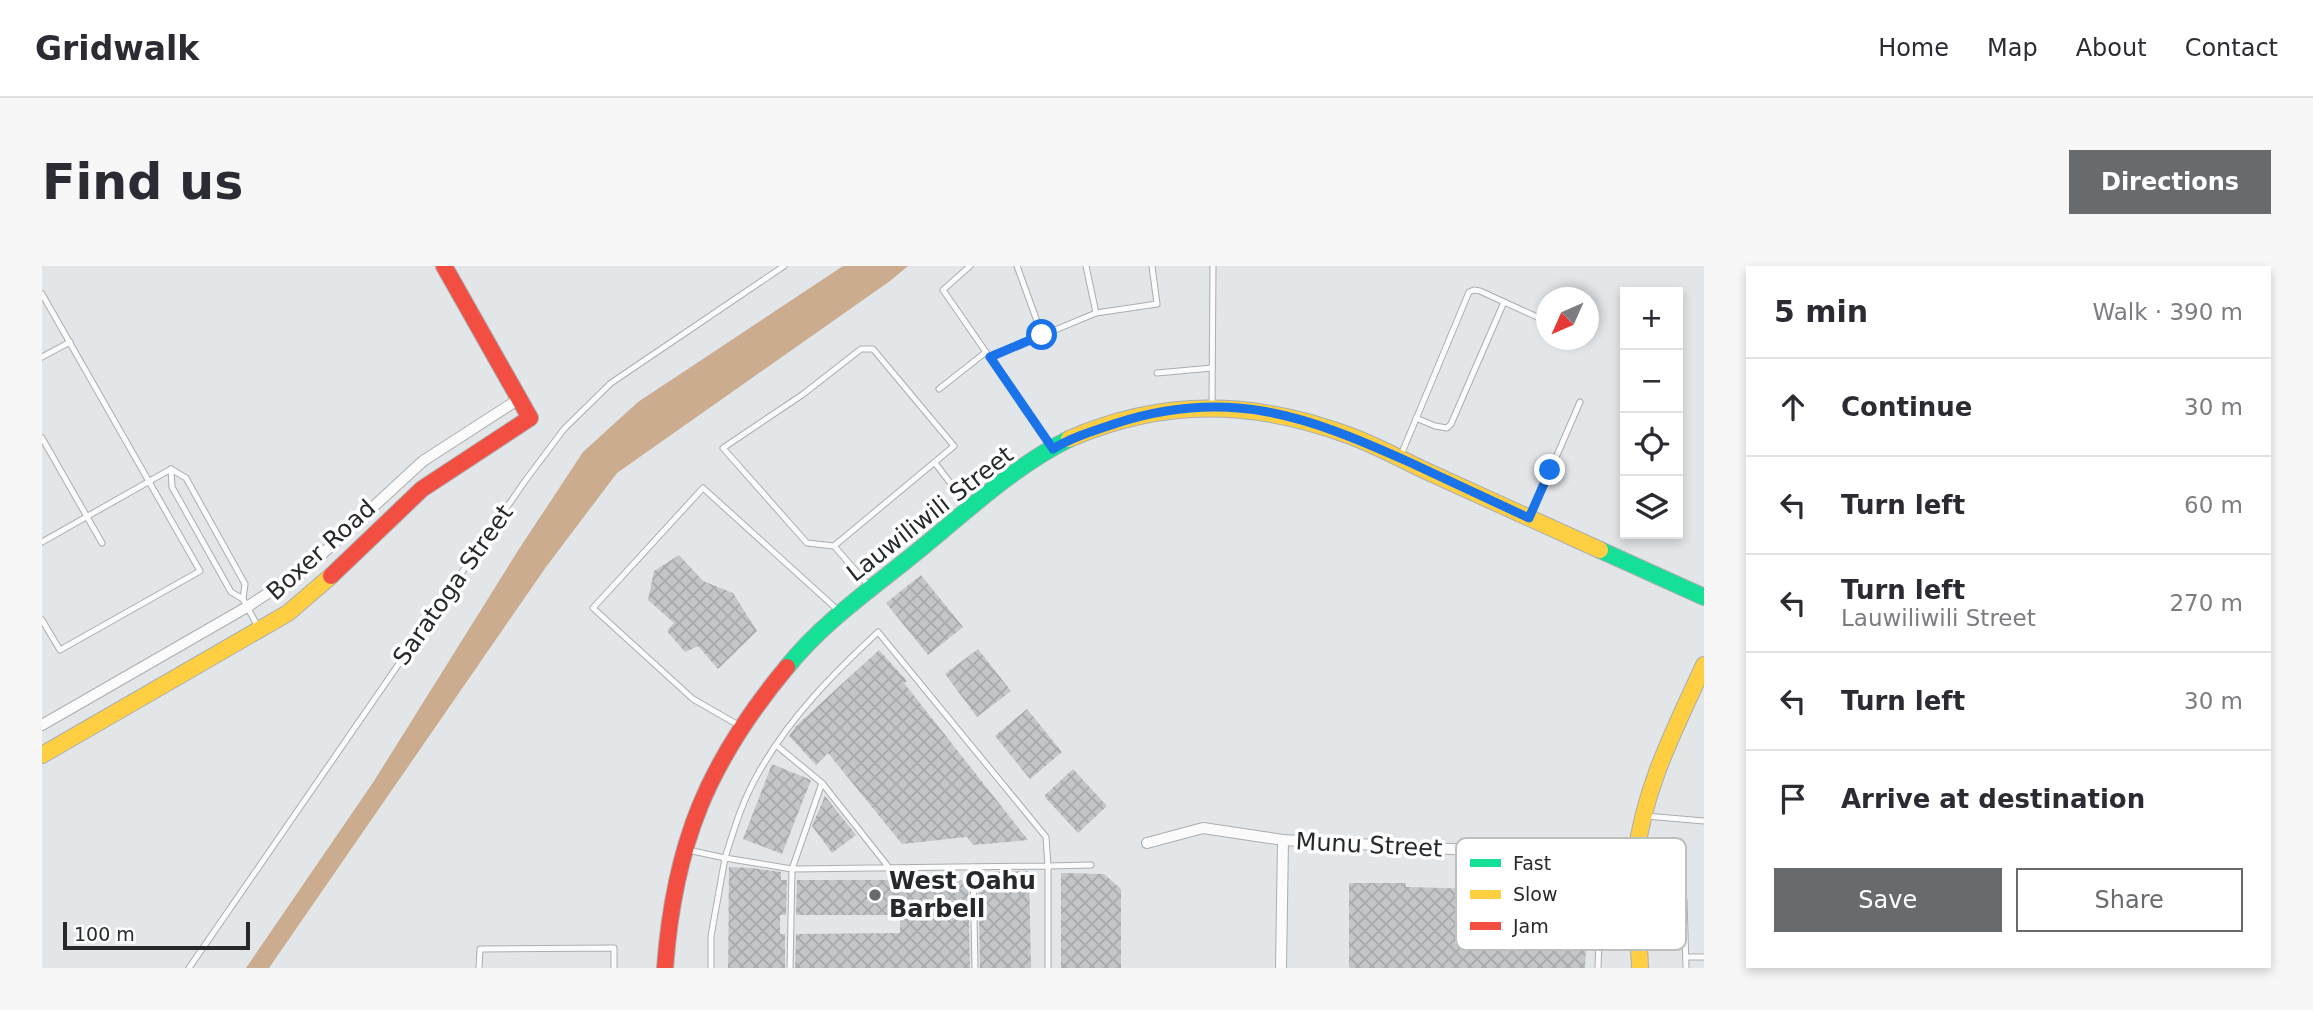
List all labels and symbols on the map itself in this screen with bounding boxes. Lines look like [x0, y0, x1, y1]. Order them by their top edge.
north arrow [1536, 287, 1599, 350]
route start [1026, 319, 1057, 350]
street label: Lauwiliwili Street [841, 440, 1019, 588]
route end [1534, 454, 1565, 485]
street label: Boxer Road [261, 494, 381, 606]
street label: Saratoga Street [387, 500, 519, 670]
street label: Munu Street [1295, 827, 1443, 863]
legend [1456, 838, 1686, 950]
text: Fast [1513, 852, 1551, 874]
place label: West Oahu Barbell [889, 867, 1036, 923]
text: Slow [1513, 883, 1558, 905]
marker: West Oahu Barbell [867, 887, 883, 903]
text: Jam [1512, 915, 1549, 937]
scale bar [63, 919, 250, 951]

